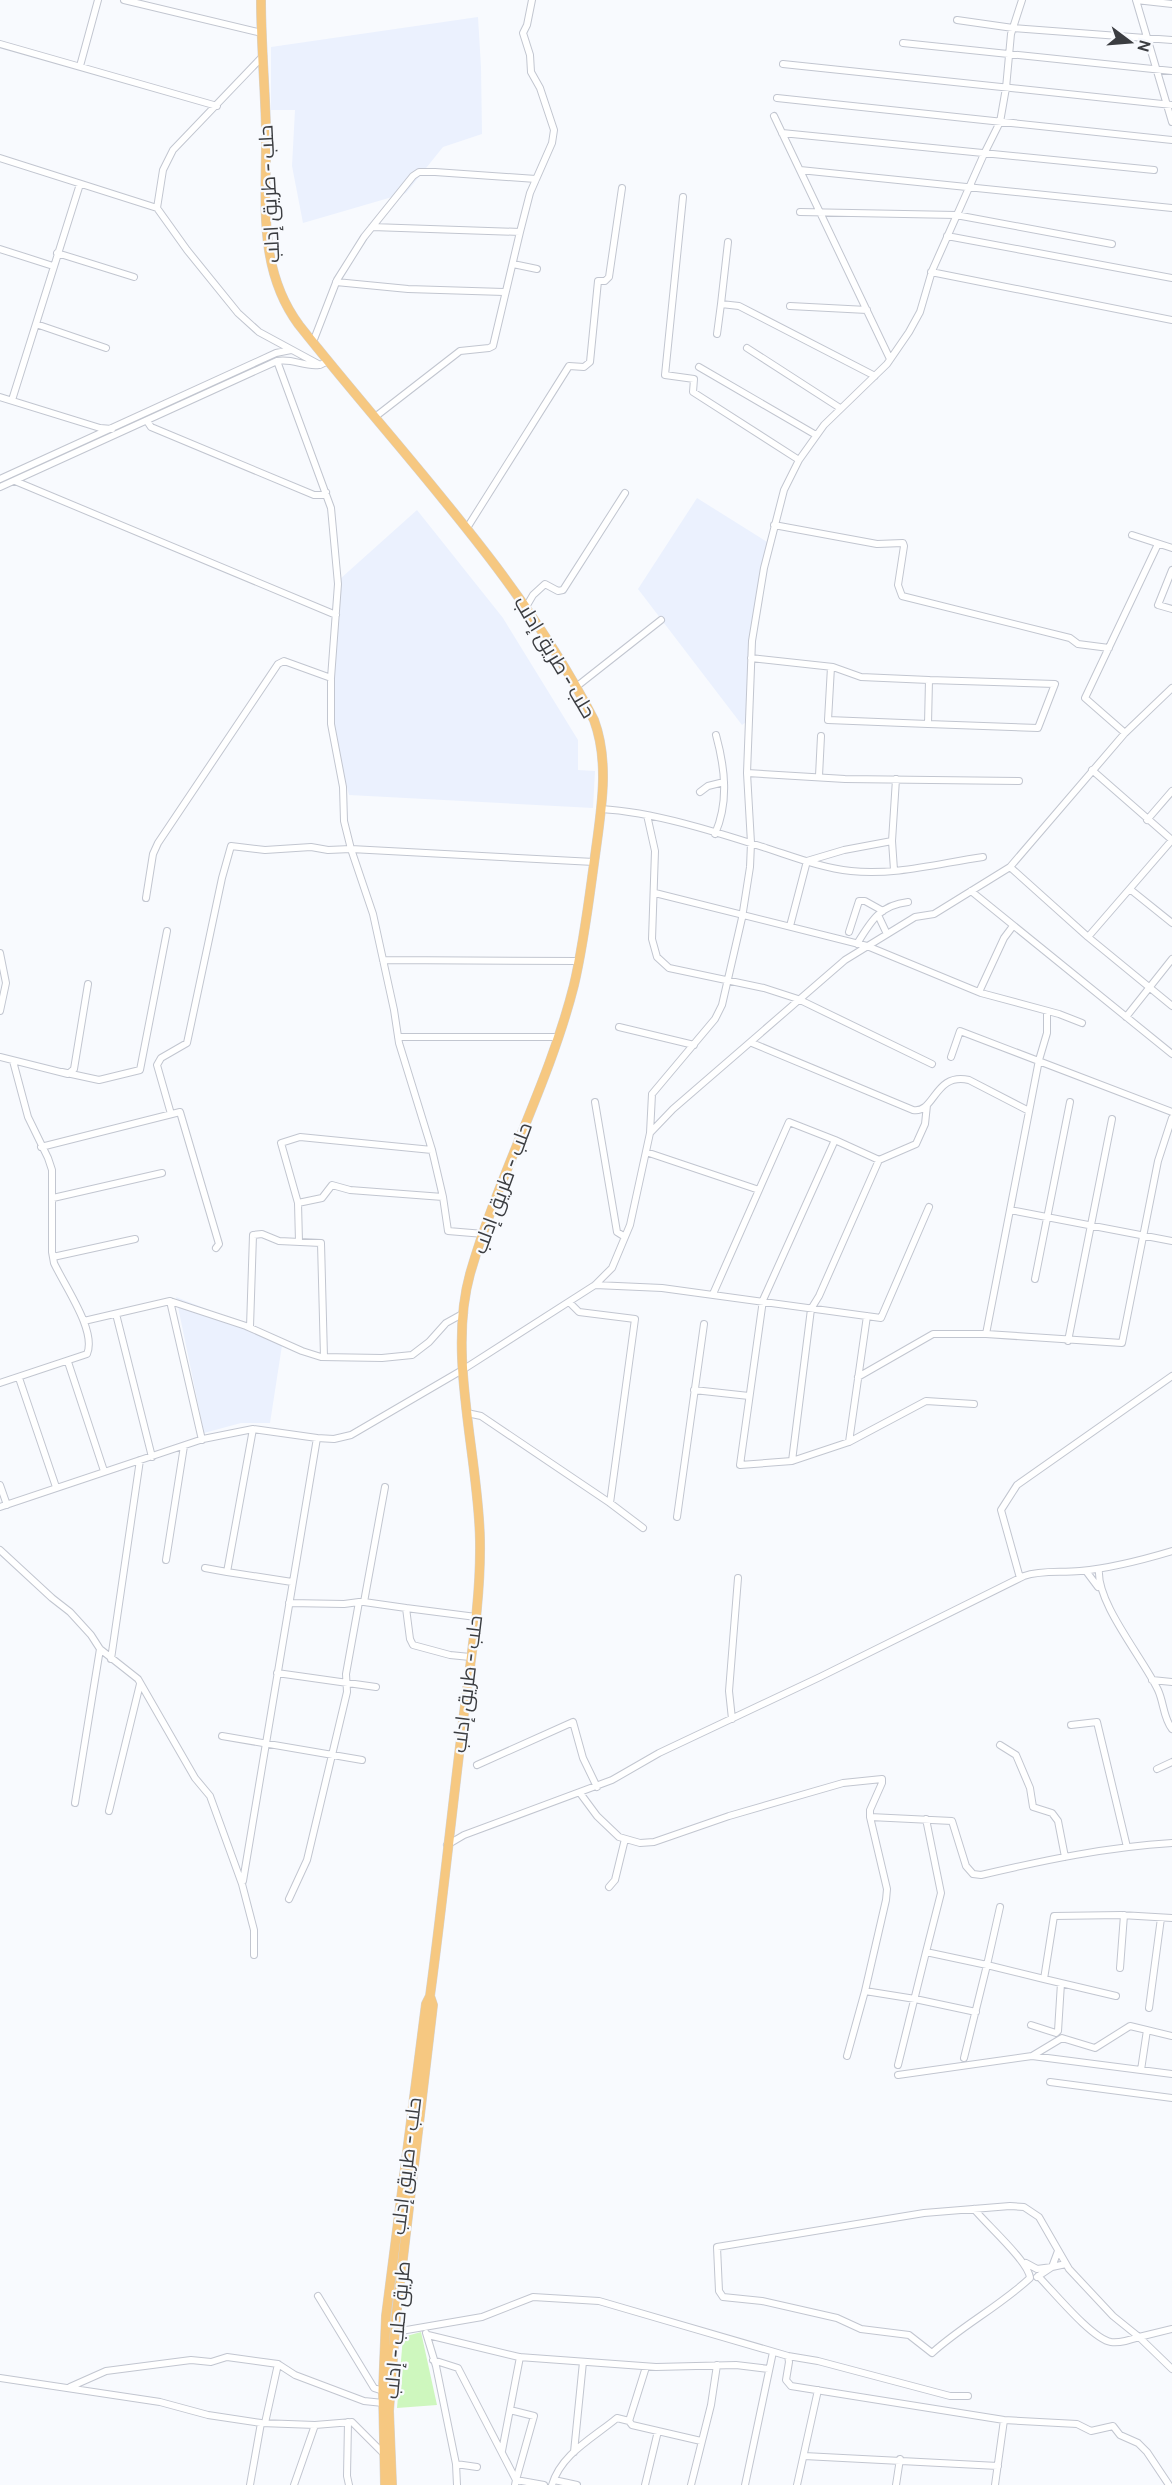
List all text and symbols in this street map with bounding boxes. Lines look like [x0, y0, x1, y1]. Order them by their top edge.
north arrow [1100, 12, 1160, 72]
text: N [1133, 38, 1155, 54]
street label: حلب - طريق إدلب [253, 124, 286, 264]
street label: حلب - طريق إدلب [508, 592, 601, 723]
street label: حلب - طريق إدلب [467, 1119, 538, 1257]
street label: حلب - طريق إدلب [447, 1614, 488, 1754]
street label: حلب - طريق إدلب [386, 2096, 427, 2236]
street label: طريق حلب - إدلب [379, 2260, 416, 2400]

